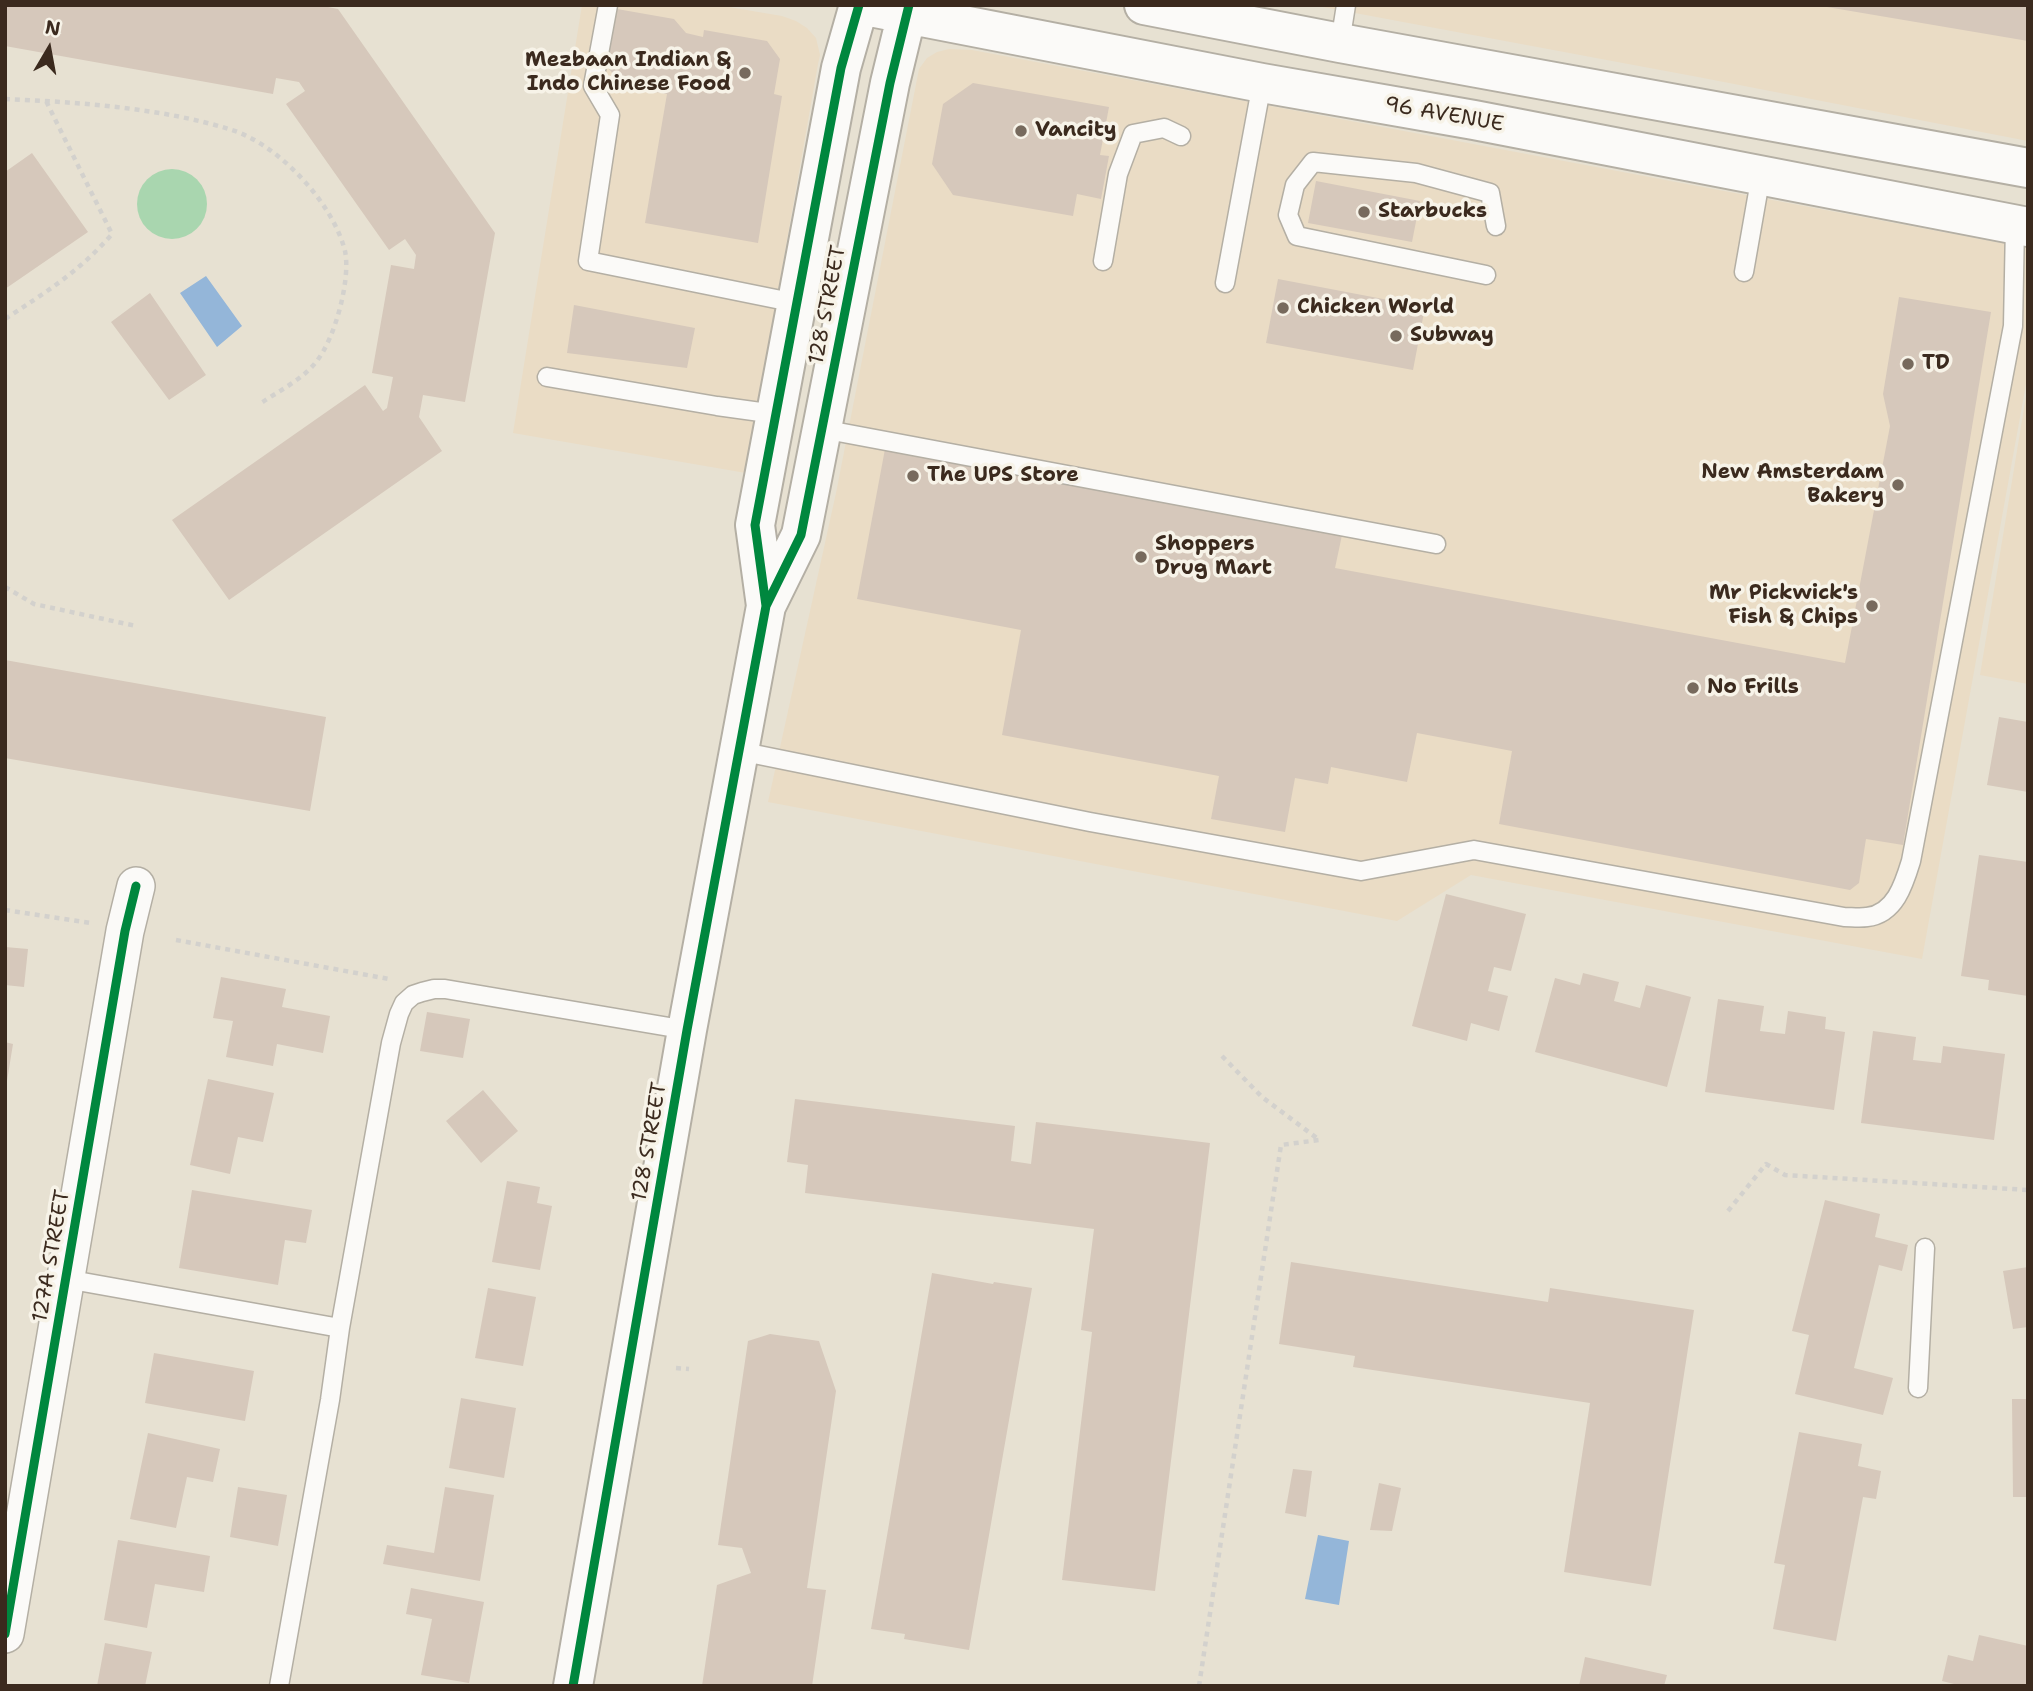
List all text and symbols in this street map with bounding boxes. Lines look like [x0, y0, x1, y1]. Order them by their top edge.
north arrow [14, 14, 84, 84]
text: N [43, 14, 62, 41]
place label: Mezbaan Indian & Indo Chinese Food [525, 48, 731, 98]
marker: Mezbaan Indian & Indo Chinese Food [737, 65, 753, 81]
street label: 96 AVENUE [1382, 92, 1506, 138]
place label: Vancity [1035, 118, 1117, 144]
marker: Vancity [1013, 123, 1029, 139]
place label: Starbucks [1378, 199, 1487, 225]
marker: Starbucks [1356, 204, 1372, 220]
street label: 128 STREET [804, 243, 852, 367]
place label: Chicken World [1297, 295, 1454, 321]
marker: Chicken World [1275, 300, 1291, 316]
place label: Subway [1410, 323, 1494, 349]
marker: Subway [1388, 328, 1404, 344]
place label: TD [1922, 351, 1950, 377]
marker: TD [1900, 356, 1916, 372]
place label: New Amsterdam Bakery [1701, 460, 1884, 510]
place label: The UPS Store [927, 463, 1079, 489]
marker: The UPS Store [905, 468, 921, 484]
marker: New Amsterdam Bakery [1890, 477, 1906, 493]
place label: Shoppers Drug Mart [1155, 532, 1272, 582]
marker: Shoppers Drug Mart [1133, 549, 1149, 565]
place label: Mr Pickwick's Fish & Chips [1709, 581, 1858, 631]
marker: Mr Pickwick's Fish & Chips [1864, 598, 1880, 614]
place label: No Frills [1707, 675, 1799, 701]
marker: No Frills [1685, 680, 1701, 696]
street label: 128 STREET [627, 1080, 673, 1204]
street label: 127A STREET [28, 1188, 76, 1324]

